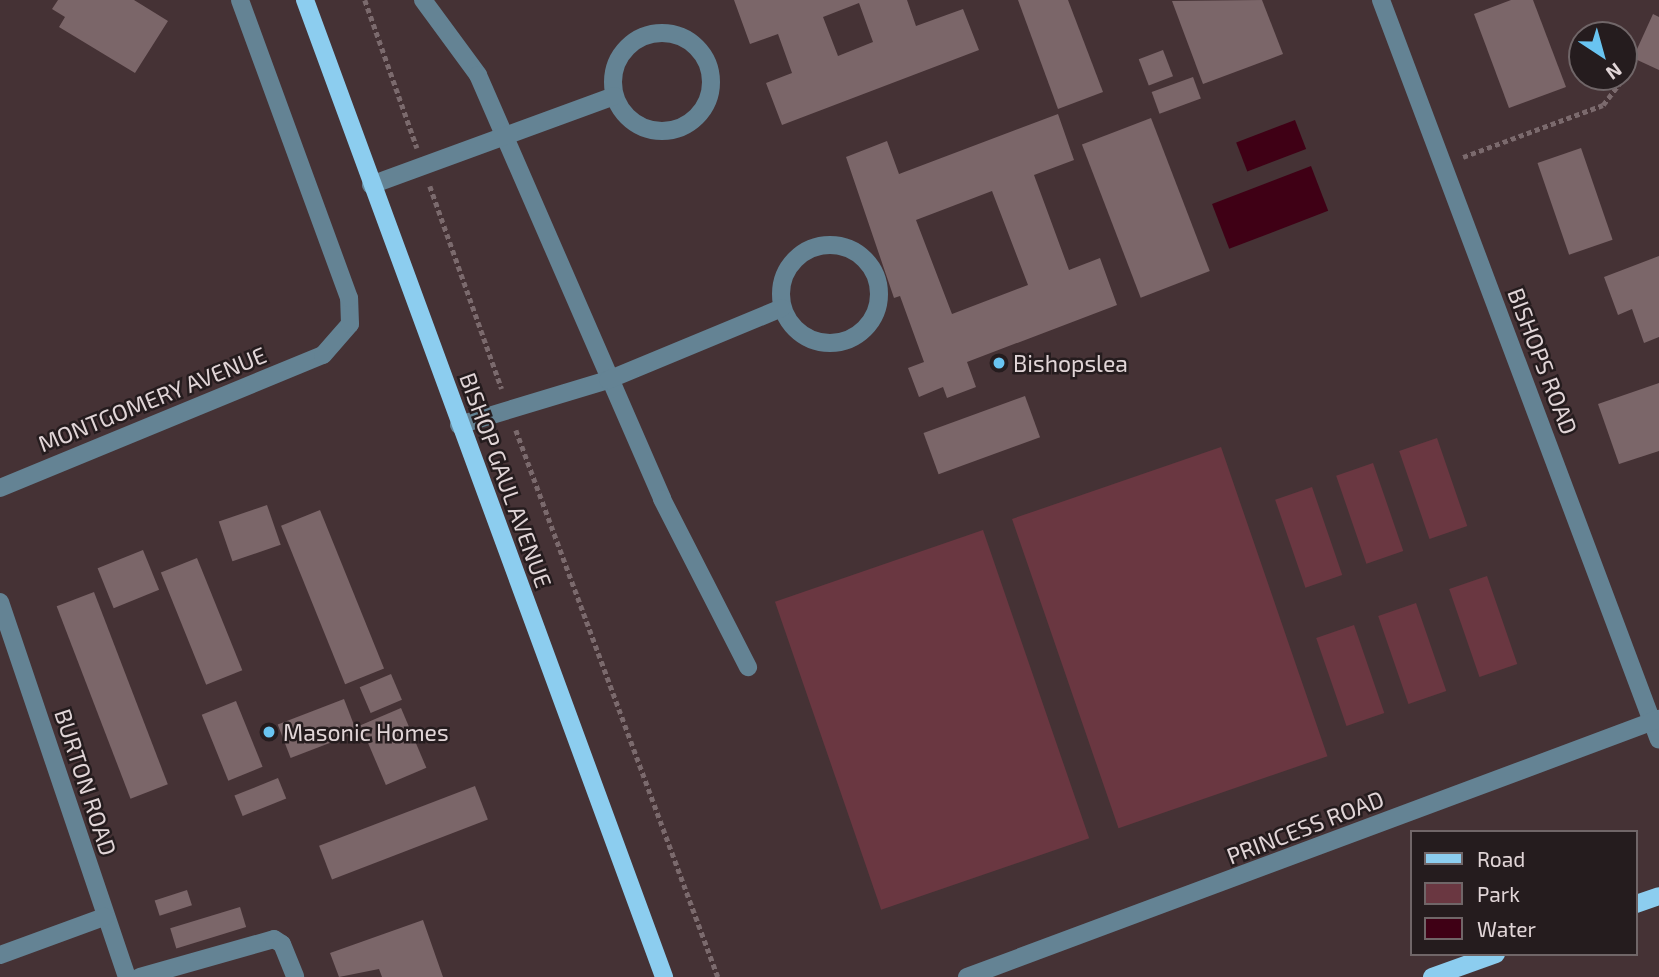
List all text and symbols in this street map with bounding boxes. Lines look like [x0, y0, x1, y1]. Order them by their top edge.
north arrow [1568, 21, 1638, 91]
text: N [1602, 58, 1627, 85]
street label: BISHOPS ROAD [1502, 284, 1584, 438]
street label: MONTGOMERY AVENUE [33, 340, 271, 458]
place label: Bishopslea [1013, 349, 1128, 377]
marker: Bishopslea [991, 355, 1007, 371]
street label: BISHOP GAUL AVENUE [454, 368, 558, 592]
street label: BURTON ROAD [49, 705, 123, 859]
place label: Masonic Homes [283, 718, 449, 746]
marker: Masonic Homes [261, 724, 277, 740]
street label: PRINCESS ROAD [1223, 784, 1387, 870]
legend [1410, 830, 1638, 956]
text: Road [1477, 846, 1525, 871]
text: Park [1477, 881, 1520, 906]
text: Water [1477, 916, 1536, 941]

